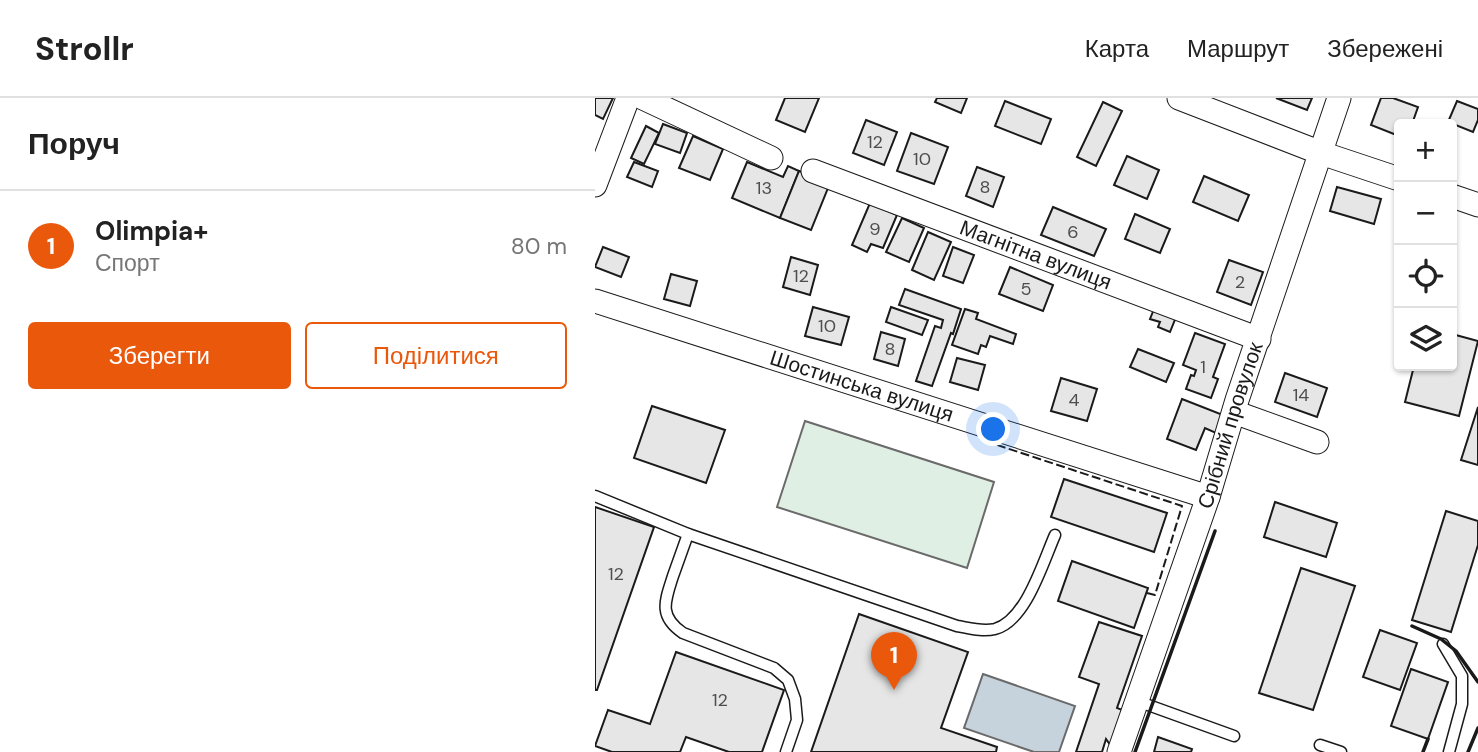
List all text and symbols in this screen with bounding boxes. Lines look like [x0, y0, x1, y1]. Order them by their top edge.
text: Strollr [35, 27, 134, 70]
text: Карта [1085, 33, 1149, 64]
text: Маршрут [1187, 33, 1289, 64]
text: Збережені [1327, 33, 1443, 64]
map controls [1394, 119, 1457, 371]
button: + [1394, 119, 1457, 182]
text: Поруч [28, 124, 120, 163]
house number: 12 [867, 130, 883, 154]
house number: 10 [913, 147, 931, 171]
house number: 8 [980, 175, 990, 199]
house number: 13 [756, 176, 772, 200]
button: − [1394, 182, 1457, 245]
text: Olimpia+ [95, 214, 208, 248]
street label: Магнітна вулиця [956, 214, 1116, 296]
house number: 9 [869, 217, 881, 241]
house number: 6 [1067, 220, 1079, 244]
text: 1 [47, 231, 55, 261]
text: 80 m [511, 231, 567, 261]
button: locate [1394, 245, 1457, 308]
text: Спорт [95, 248, 160, 278]
house number: 12 [793, 264, 809, 288]
house number: 2 [1235, 270, 1245, 294]
house number: 5 [1021, 277, 1031, 301]
button: layers [1394, 308, 1457, 371]
house number: 10 [818, 314, 836, 338]
button: Зберегти [28, 322, 291, 389]
button: Поділитися [305, 322, 567, 389]
house number: 8 [885, 337, 895, 361]
street label: Срібний провулок [1191, 338, 1270, 513]
street label: Шостинська вулиця [766, 344, 957, 429]
house number: 1 [1200, 355, 1206, 379]
house number: 14 [1293, 383, 1309, 407]
house number: 4 [1069, 388, 1080, 412]
your location [976, 412, 1010, 446]
house number: 12 [608, 562, 624, 586]
pin: 1 [871, 632, 917, 690]
house number: 12 [712, 688, 728, 712]

